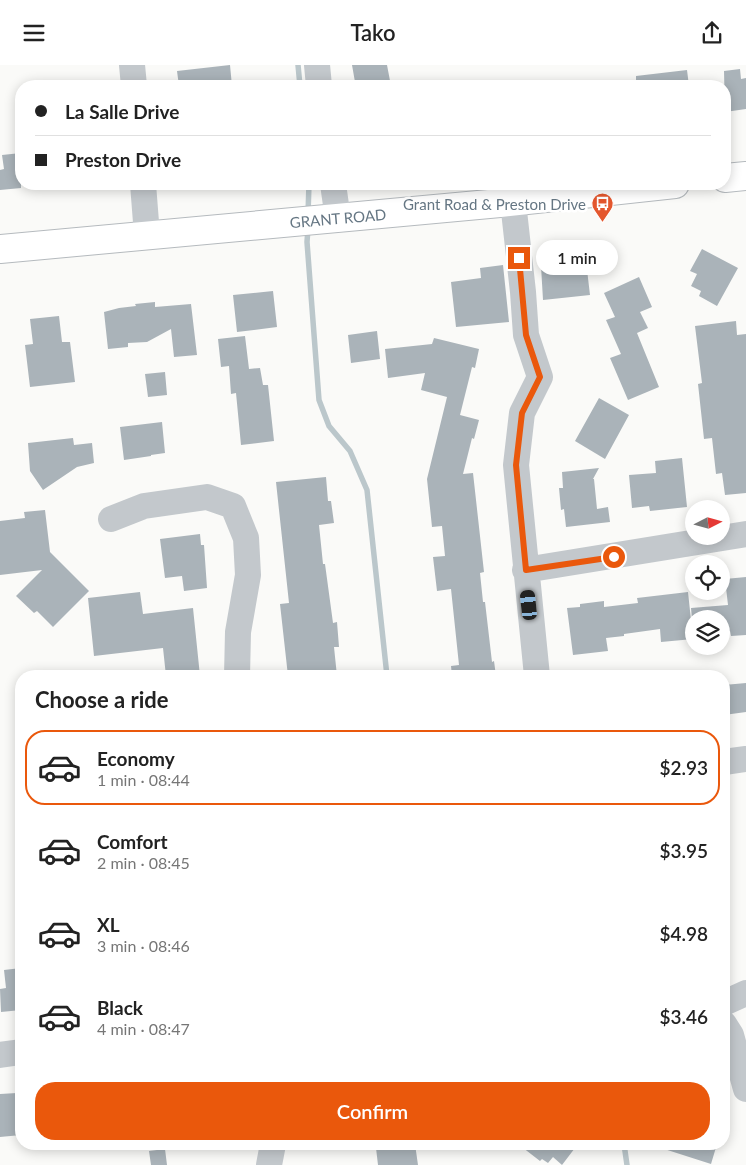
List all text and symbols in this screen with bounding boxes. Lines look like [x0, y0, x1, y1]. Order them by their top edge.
icon: menu [20, 19, 48, 47]
text: Tako [350, 19, 396, 46]
icon: share [698, 19, 726, 47]
text: La Salle Drive [65, 100, 179, 123]
text: Preston Drive [65, 148, 181, 171]
bus stop icon: Grant Road & Preston Drive [590, 192, 614, 223]
place label: Grant Road & Preston Drive [403, 195, 586, 213]
street label: GRANT ROAD [289, 205, 387, 231]
callout: 1 min [536, 241, 619, 275]
route end [508, 247, 530, 269]
text: 1 min [557, 248, 597, 267]
north arrow [685, 500, 730, 545]
map controls [685, 500, 730, 655]
route start [603, 546, 625, 568]
button: locate [685, 555, 730, 600]
car [519, 589, 538, 621]
button: layers [685, 610, 730, 655]
text: Choose a ride [35, 686, 169, 713]
icon: car [37, 745, 82, 790]
text: Economy [97, 747, 175, 770]
text: $2.93 [659, 756, 708, 779]
text: 1 min · 08:44 [97, 770, 190, 789]
icon: car [37, 828, 82, 873]
text: Comfort [97, 830, 168, 853]
text: $3.95 [659, 839, 708, 862]
text: 2 min · 08:45 [97, 853, 190, 872]
icon: car [37, 911, 82, 956]
text: XL [97, 913, 120, 936]
text: $4.98 [659, 922, 708, 945]
text: 3 min · 08:46 [97, 936, 190, 955]
icon: car [37, 994, 82, 1039]
text: Black [97, 996, 143, 1019]
text: $3.46 [659, 1005, 708, 1028]
text: 4 min · 08:47 [97, 1019, 190, 1038]
button: Confirm [35, 1082, 710, 1140]

